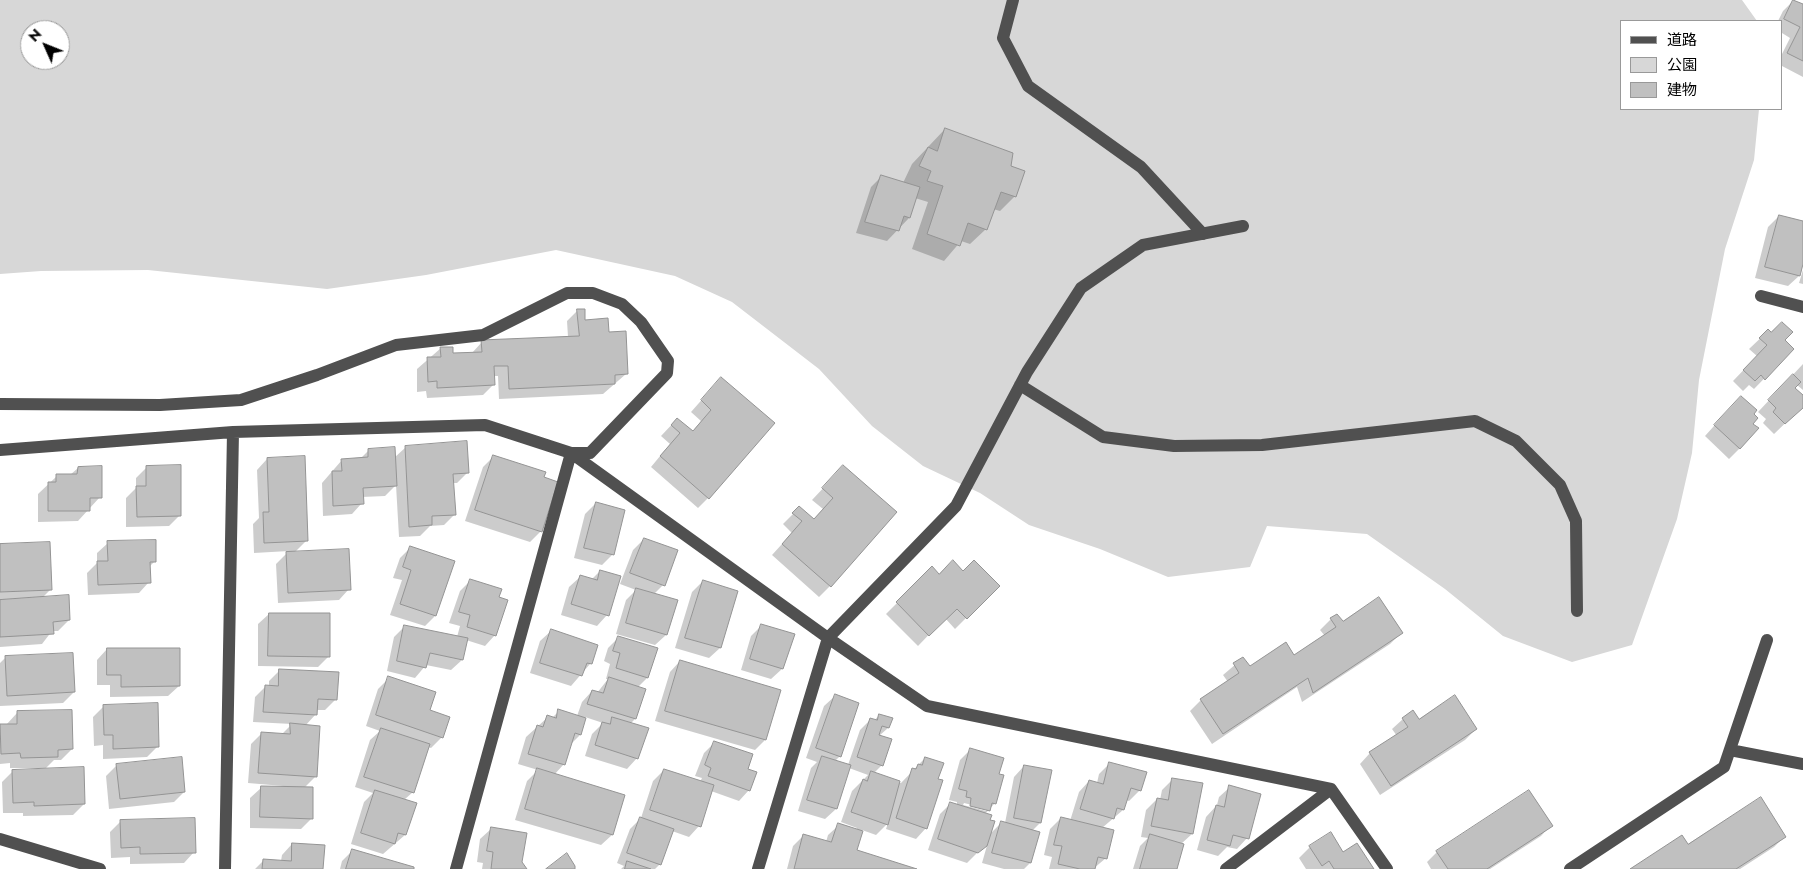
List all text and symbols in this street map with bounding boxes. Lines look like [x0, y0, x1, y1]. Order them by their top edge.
north arrow [20, 20, 70, 70]
legend [1620, 20, 1783, 110]
text: N [24, 24, 46, 46]
text: 道路 [1667, 29, 1697, 51]
text: 公園 [1667, 54, 1697, 76]
text: 建物 [1667, 79, 1697, 101]

